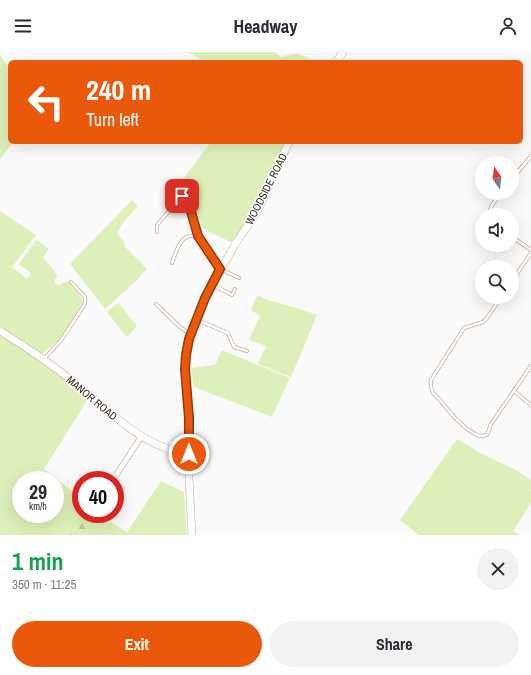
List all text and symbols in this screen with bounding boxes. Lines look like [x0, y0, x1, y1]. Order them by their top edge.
text: Headway [234, 14, 298, 39]
icon: menu [12, 15, 34, 37]
icon: person [497, 15, 519, 37]
text: 240 m [86, 71, 151, 109]
icon: left [20, 76, 72, 128]
text: Turn left [86, 107, 139, 132]
street label: WOODSIDE ROAD [242, 151, 290, 227]
north arrow [475, 156, 519, 200]
map controls [475, 156, 519, 304]
pin [165, 179, 199, 213]
icon: arrive [171, 185, 193, 207]
button: sound [475, 208, 519, 252]
button: search [475, 260, 519, 304]
street label: MANOR ROAD [64, 373, 120, 423]
position arrow [168, 433, 210, 475]
speed limit sign: 40 [72, 471, 124, 523]
text: 29 [29, 478, 47, 505]
text: km/h [29, 500, 47, 513]
text: 1 min [12, 545, 63, 577]
button: close [477, 548, 519, 590]
text: 350 m · 11:25 [12, 576, 76, 593]
button: Exit [12, 621, 262, 667]
button: Share [270, 621, 519, 667]

